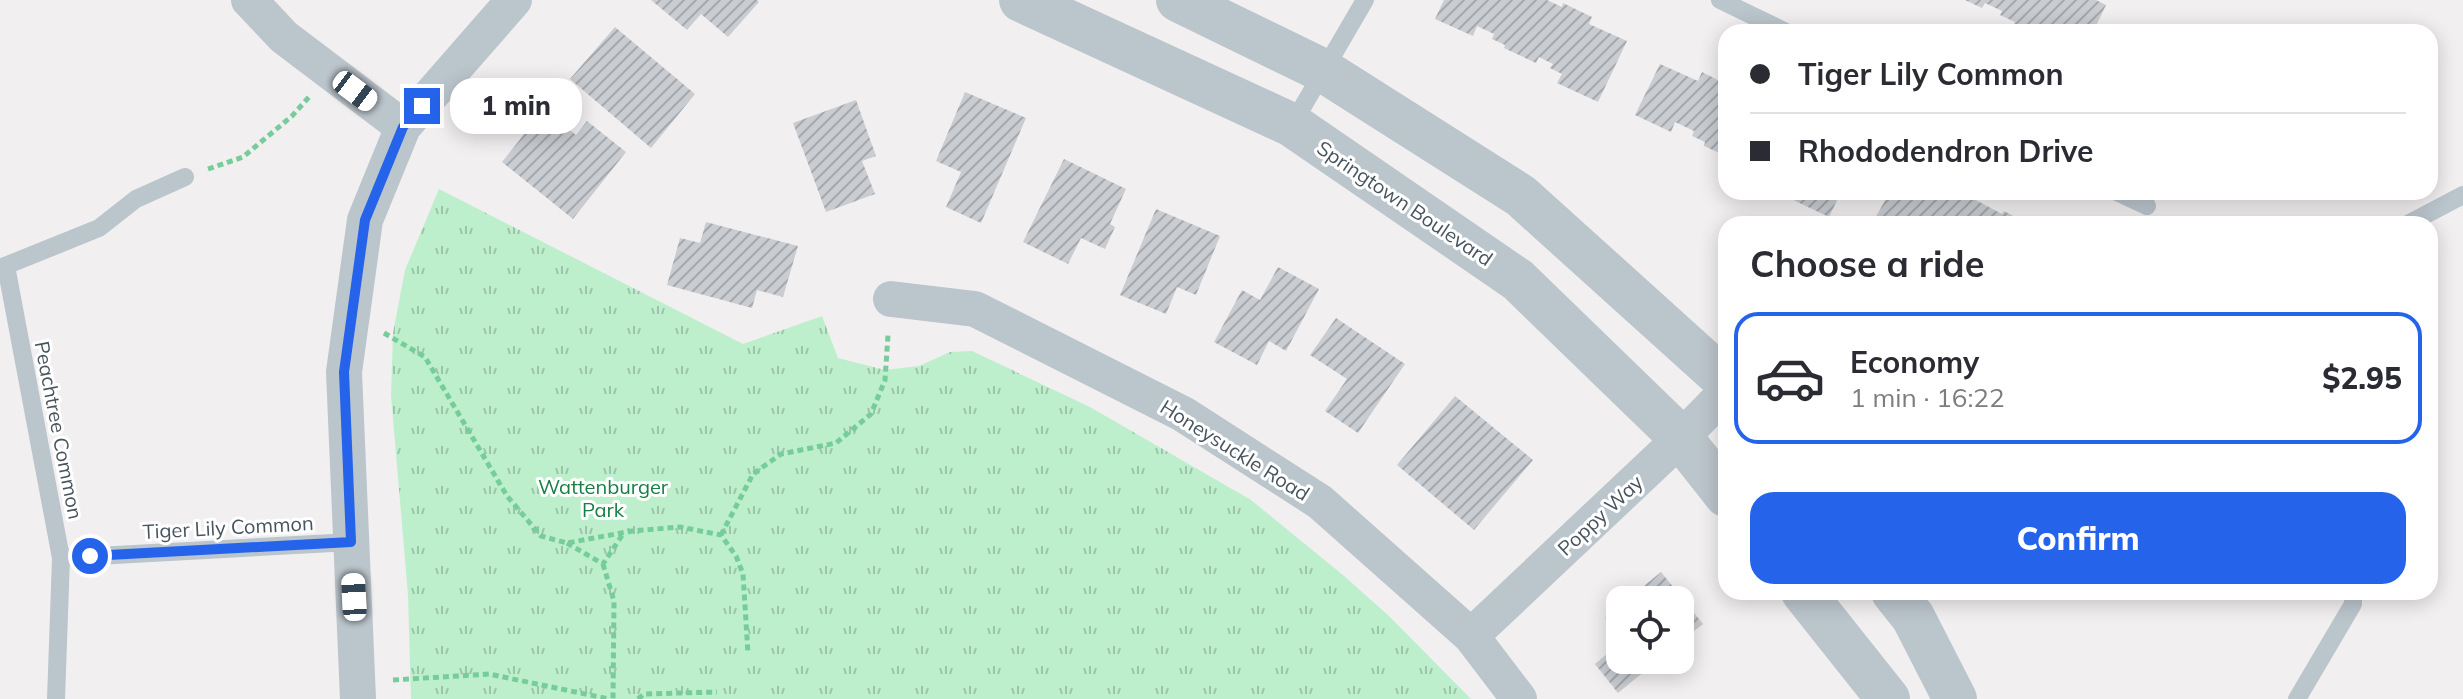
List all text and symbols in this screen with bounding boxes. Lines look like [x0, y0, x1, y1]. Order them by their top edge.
text: Tiger Lily Common [1798, 55, 2064, 93]
car [329, 67, 381, 115]
callout: 1 min [450, 78, 582, 134]
route end [404, 88, 440, 124]
text: 1 min [481, 89, 551, 122]
text: Rhododendron Drive [1798, 132, 2094, 170]
street label: Springtown Boulevard [1312, 135, 1498, 271]
text: Choose a ride [1750, 241, 1984, 286]
street label: Peachtree Common [29, 339, 89, 521]
icon: car [1754, 342, 1826, 414]
text: Economy [1850, 343, 1979, 381]
text: $2.95 [2322, 359, 2402, 397]
text: 1 min · 16:22 [1850, 381, 2005, 414]
street label: Honeysuckle Road [1156, 394, 1314, 506]
street label: Poppy Way [1552, 469, 1648, 561]
park label: Wattenburger Park [538, 474, 669, 522]
button: Confirm [1750, 492, 2406, 584]
street label: Tiger Lily Common [142, 510, 314, 544]
route start [72, 538, 108, 574]
car [341, 572, 367, 622]
map controls [1606, 586, 1694, 674]
button: locate [1606, 586, 1694, 674]

